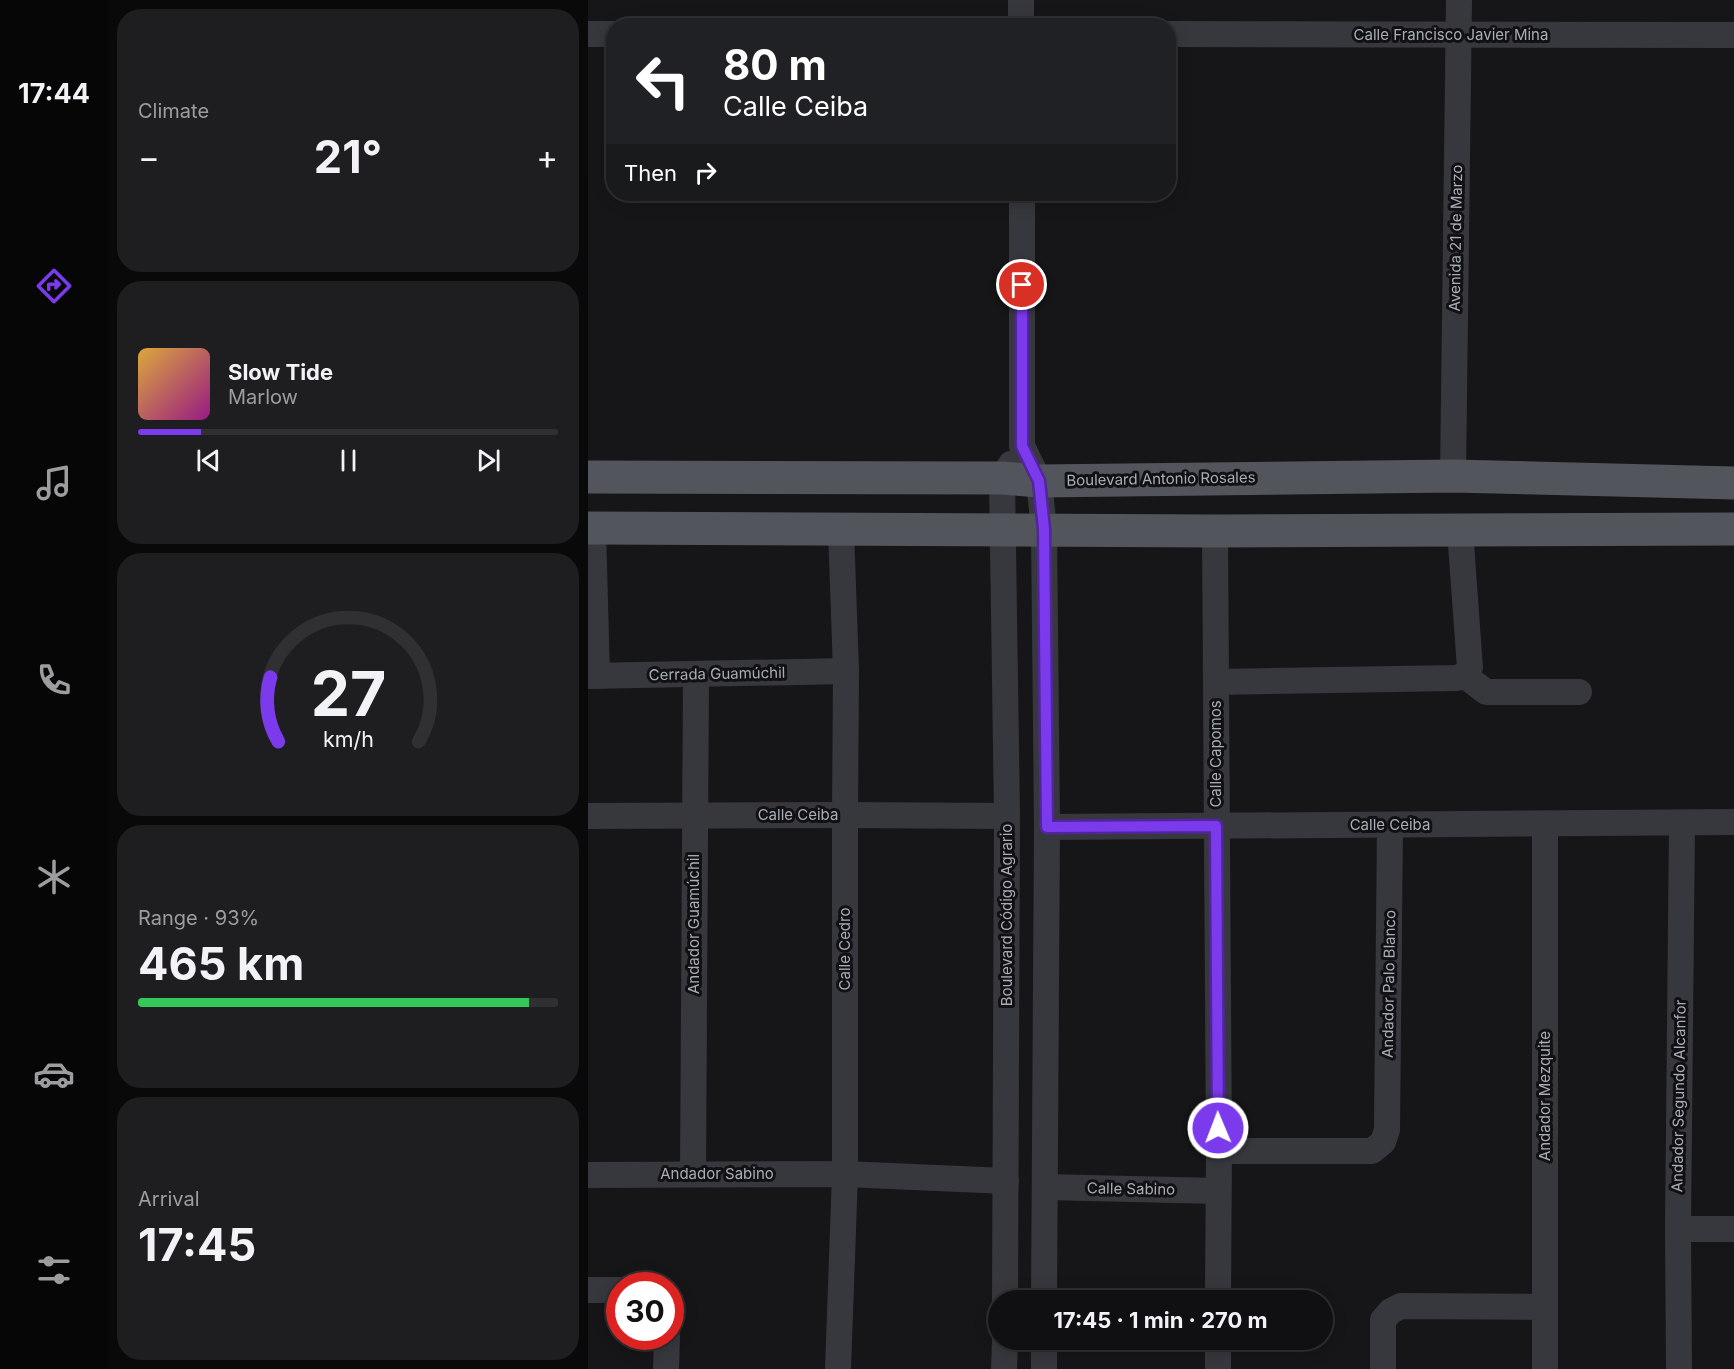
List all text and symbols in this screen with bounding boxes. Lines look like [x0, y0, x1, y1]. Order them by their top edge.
street label: Calle Francisco Javier Mina [1354, 25, 1548, 44]
text: 80 m [723, 39, 827, 90]
icon: left [624, 42, 702, 120]
text: 17:44 [18, 77, 90, 110]
text: Calle Ceiba [723, 90, 868, 123]
text: Climate [138, 99, 209, 123]
text: 21° [314, 129, 382, 184]
text: − [138, 137, 160, 177]
text: + [536, 137, 558, 177]
icon: right [689, 156, 722, 189]
text: Then [624, 160, 677, 186]
street label: Avenida 21 de Marzo [1445, 164, 1466, 312]
pin [996, 259, 1047, 310]
icon: directions [33, 265, 75, 307]
icon: arrive [1005, 268, 1038, 301]
text: Slow Tide [228, 359, 333, 385]
text: Marlow [228, 385, 298, 409]
icon: previous [192, 444, 225, 477]
icon: pause [332, 444, 365, 477]
icon: next [472, 444, 505, 477]
icon: music [33, 462, 75, 504]
street label: Boulevard Antonio Rosales [1066, 467, 1256, 490]
text: 27 [310, 656, 386, 731]
icon: phone [33, 659, 75, 701]
street label: Cerrada Guamúchil [648, 663, 785, 684]
street label: Calle Capomos [1206, 700, 1225, 808]
text: km/h [323, 726, 373, 752]
street label: Calle Ceiba [758, 805, 838, 824]
street label: Calle Ceiba [1350, 815, 1430, 834]
street label: Boulevard Código Agrario [997, 824, 1016, 1006]
street label: Andador Guamúchil [684, 854, 703, 994]
icon: climate [33, 856, 75, 898]
text: Range · 93% [138, 906, 259, 930]
street label: Calle Cedro [835, 908, 854, 990]
street label: Andador Palo Blanco [1378, 910, 1399, 1058]
text: 465 km [138, 936, 304, 991]
street label: Andador Segundo Alcanfor [1667, 999, 1690, 1192]
street label: Andador Mezquite [1535, 1031, 1554, 1161]
icon: car [33, 1053, 75, 1095]
position arrow [1186, 1096, 1250, 1160]
street label: Andador Sabino [660, 1164, 774, 1183]
street label: Calle Sabino [1087, 1178, 1175, 1199]
text: Arrival [138, 1187, 200, 1211]
text: 17:45 [138, 1217, 256, 1272]
icon: filters [33, 1249, 75, 1291]
speed limit sign: 30 [606, 1272, 684, 1350]
text: 17:45 · 1 min · 270 m [1053, 1307, 1268, 1333]

